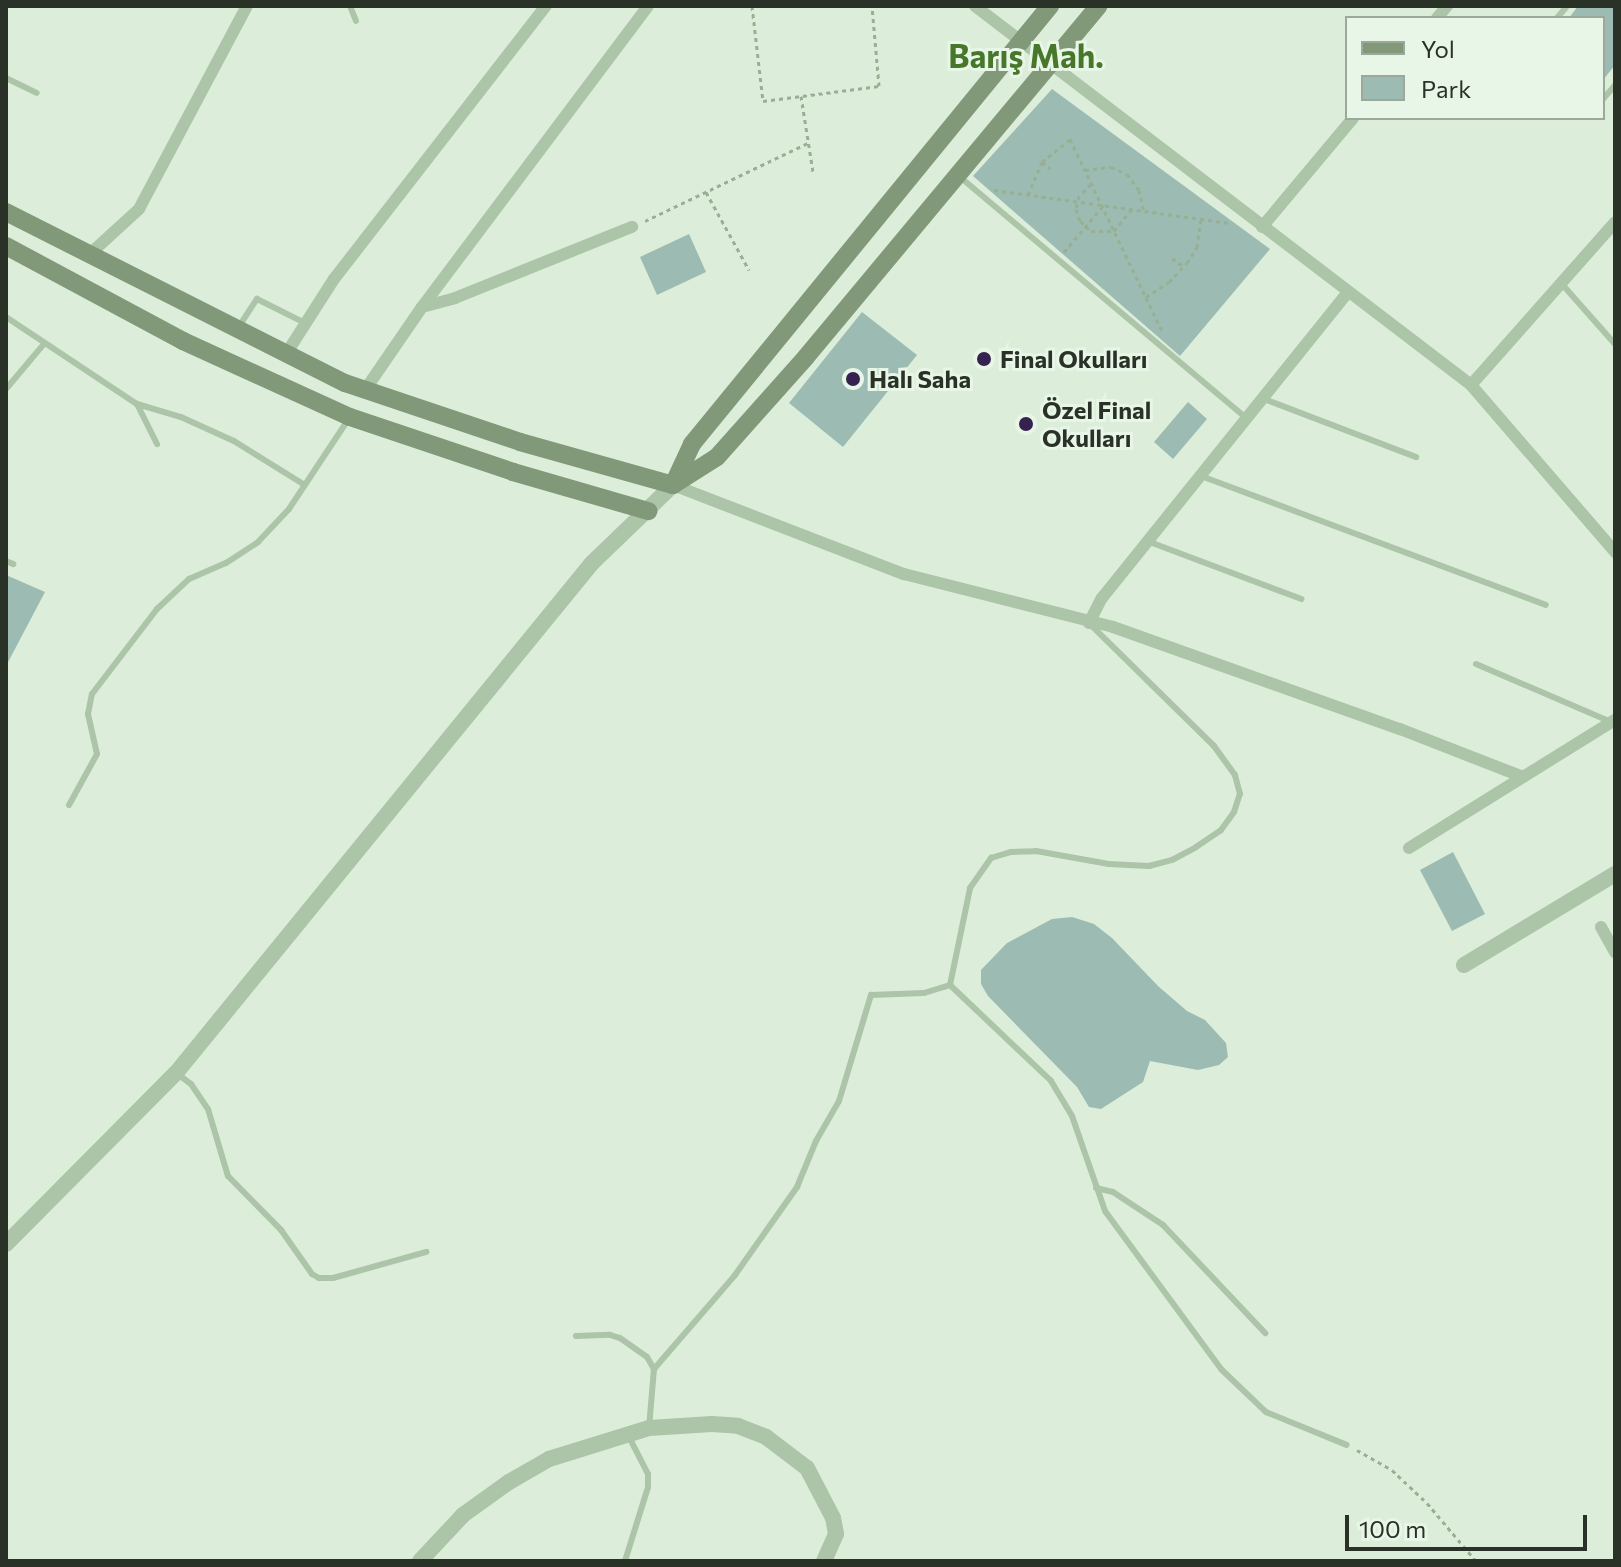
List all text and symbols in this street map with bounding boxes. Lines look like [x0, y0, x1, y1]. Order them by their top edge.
legend [1345, 16, 1605, 120]
text: Yol [1421, 34, 1455, 63]
district label: Barış Mah. [948, 36, 1104, 74]
text: Park [1421, 74, 1471, 103]
place label: Final Okulları [1000, 345, 1148, 373]
marker: Final Okulları [975, 350, 993, 368]
place label: Halı Saha [869, 365, 971, 393]
marker: Halı Saha [844, 370, 862, 388]
place label: Özel Final Okulları [1042, 396, 1151, 452]
marker: Özel Final Okulları [1017, 415, 1035, 433]
scale bar [1349, 1499, 1591, 1549]
text: 100 m [1359, 1514, 1426, 1543]

